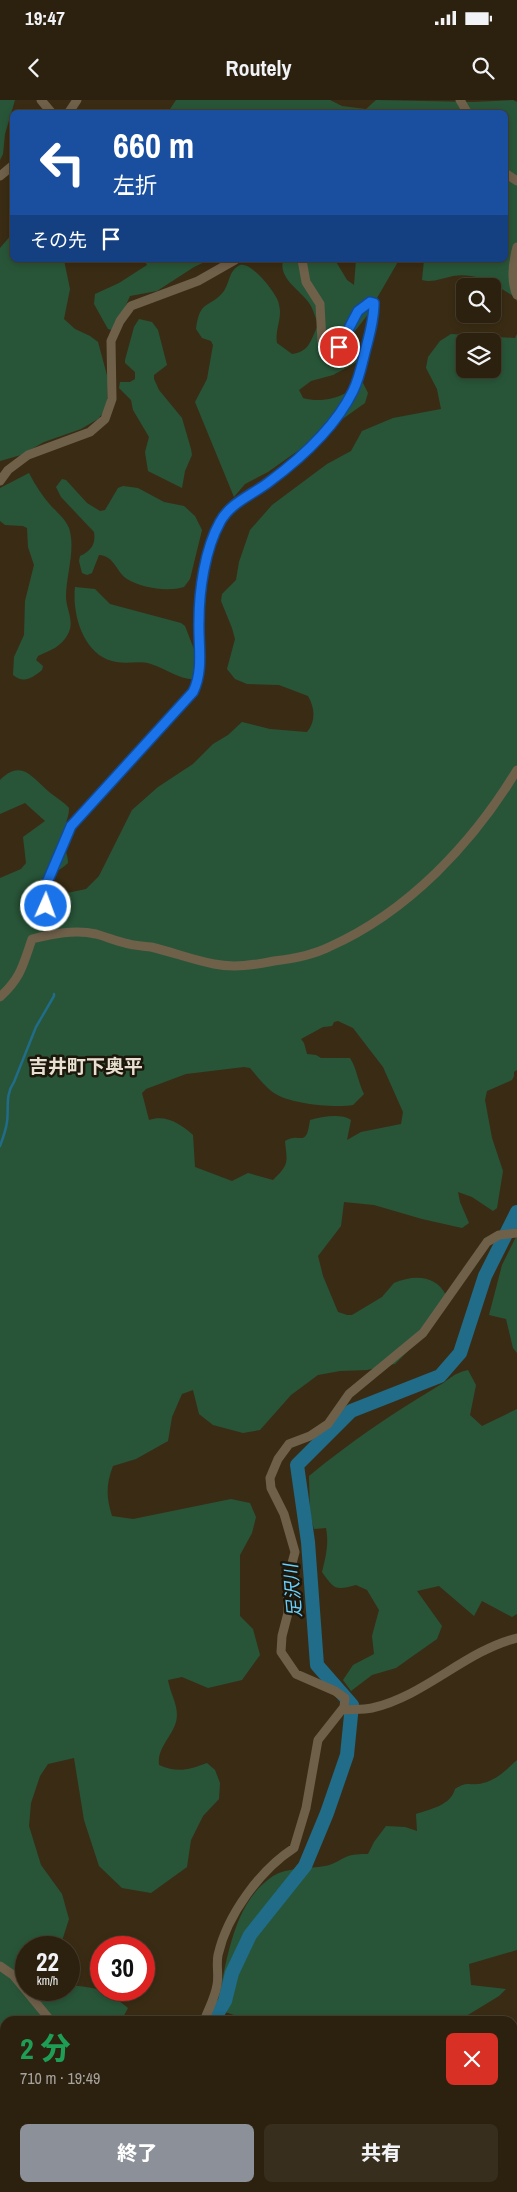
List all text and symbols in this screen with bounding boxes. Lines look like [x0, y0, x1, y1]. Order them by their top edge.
text: 19:47 [25, 5, 65, 31]
text: Routely [225, 53, 292, 83]
icon: back [20, 54, 48, 82]
icon: search [469, 54, 497, 82]
text: 660 m [113, 122, 194, 169]
icon: left [30, 130, 95, 195]
text: 左折 [113, 170, 157, 200]
icon: arrive [97, 225, 125, 253]
text: その先 [30, 227, 87, 253]
map controls [456, 278, 501, 378]
button: search [456, 278, 501, 323]
pin [318, 326, 360, 368]
icon: arrive [325, 333, 353, 361]
button: layers [456, 333, 501, 378]
position arrow [19, 879, 71, 931]
district label: 吉井町下奥平 [29, 1053, 143, 1079]
water label: 足沢川 [278, 1561, 307, 1619]
speed limit sign: 30 [90, 1936, 155, 2001]
text: 22 [36, 1945, 59, 1979]
text: km/h [37, 1973, 58, 1989]
text: 2 分 [20, 2028, 71, 2068]
button: close [446, 2033, 498, 2085]
text: 710 m · 19:49 [20, 2067, 100, 2089]
button: 終了 [20, 2124, 254, 2182]
button: 共有 [264, 2124, 498, 2182]

